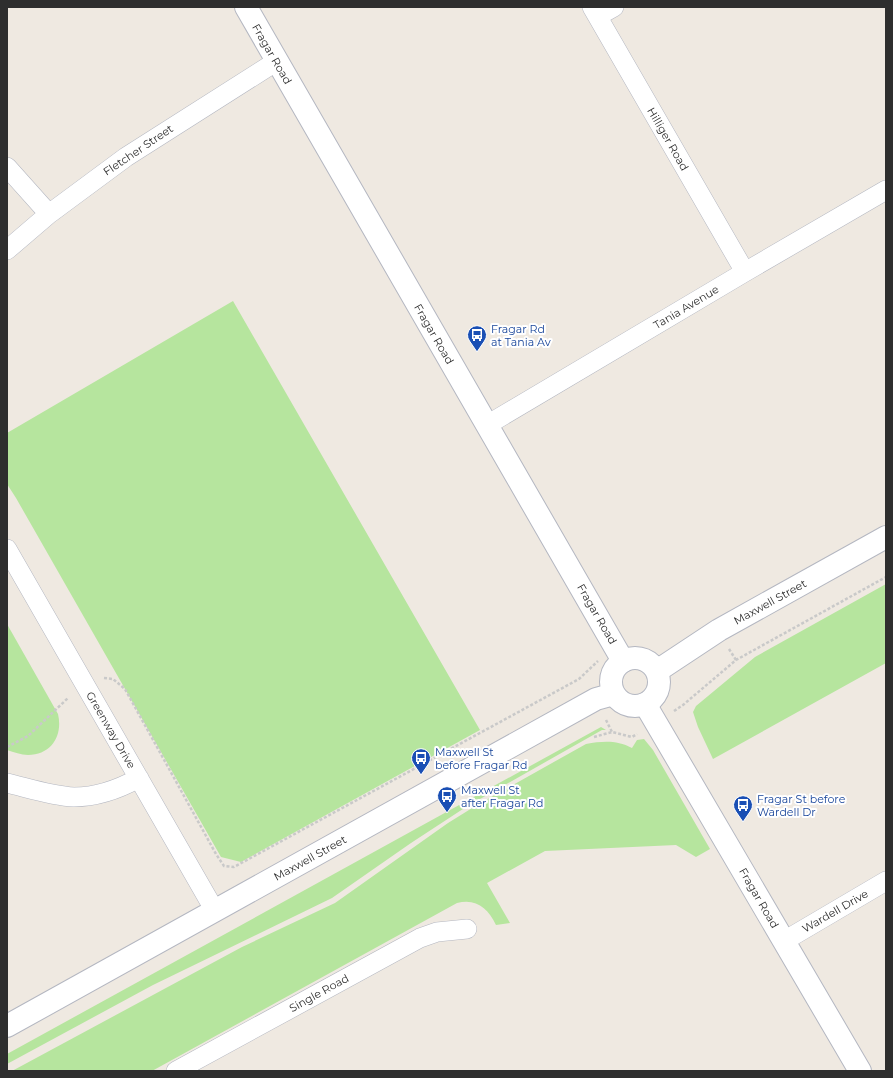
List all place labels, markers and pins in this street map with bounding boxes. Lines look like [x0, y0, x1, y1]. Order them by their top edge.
place label: Fragar Rd at Tania Av [491, 322, 551, 349]
bus stop icon: Fragar Rd at Tania Av [466, 324, 488, 352]
place label: Maxwell St before Fragar Rd [435, 745, 527, 772]
bus stop icon: Maxwell St before Fragar Rd [410, 747, 432, 775]
place label: Maxwell St after Fragar Rd [461, 783, 543, 810]
bus stop icon: Maxwell St after Fragar Rd [436, 785, 458, 813]
place label: Fragar St before Wardell Dr [757, 792, 846, 819]
bus stop icon: Fragar St before Wardell Dr [732, 794, 754, 822]

